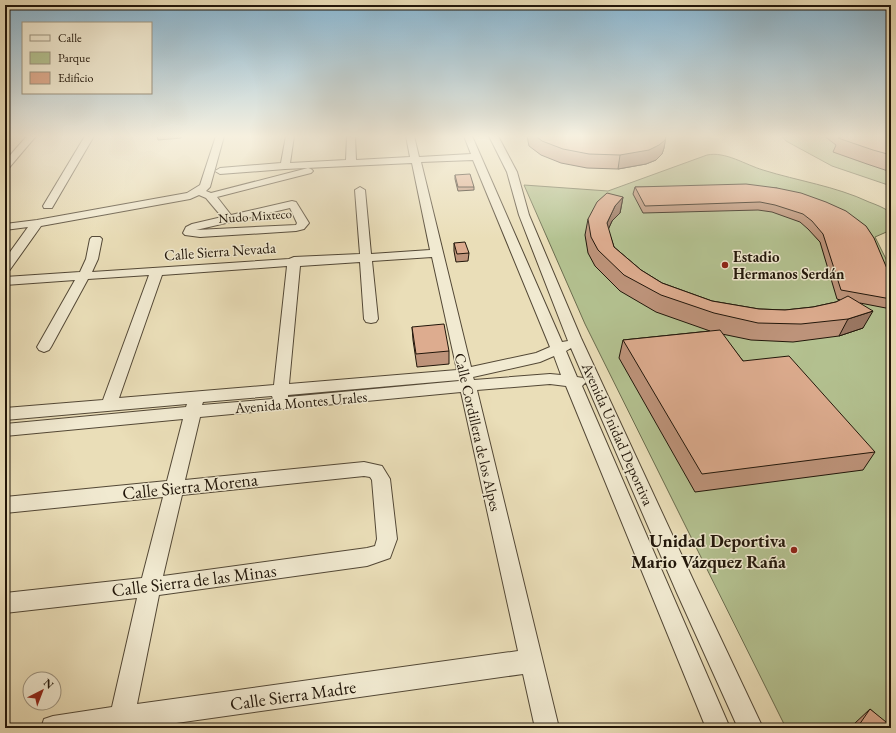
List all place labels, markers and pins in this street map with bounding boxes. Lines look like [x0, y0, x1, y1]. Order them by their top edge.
place label: Estadio Hermanos Serdán [733, 247, 845, 283]
marker: Estadio Hermanos Serdán [720, 260, 730, 270]
place label: Unidad Deportiva Mario Vázquez Raña [631, 529, 786, 573]
marker: Unidad Deportiva Mario Vázquez Raña [789, 545, 799, 555]

